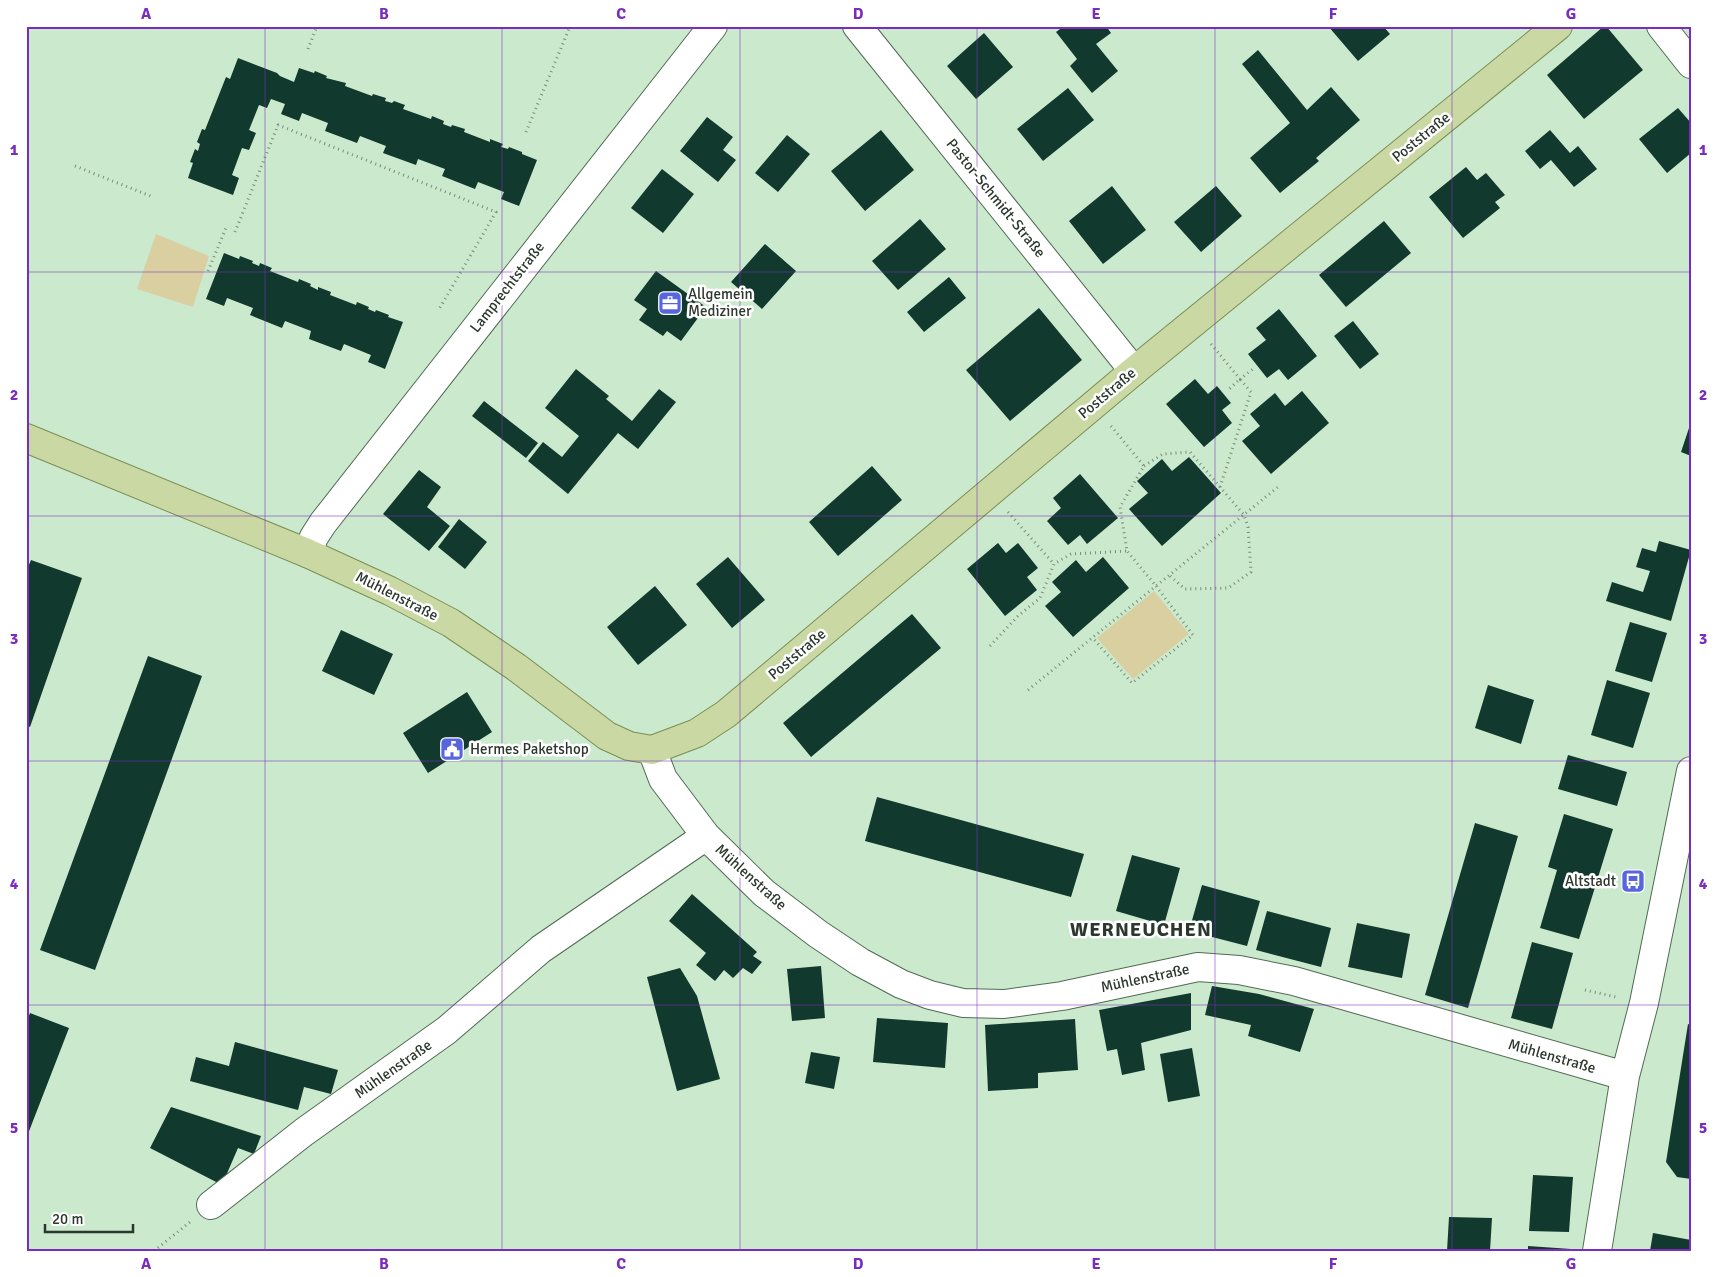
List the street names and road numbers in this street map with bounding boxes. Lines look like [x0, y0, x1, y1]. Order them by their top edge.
street label: Poststraße [1388, 108, 1454, 166]
street label: Pastor-Schmidt-Straße [943, 135, 1049, 261]
street label: Lamprechtstraße [466, 238, 548, 336]
street label: Poststraße [1075, 364, 1139, 422]
street label: Mühlenstraße [353, 568, 441, 624]
street label: Poststraße [765, 625, 829, 683]
street label: Mühlenstraße [711, 840, 791, 914]
street label: Mühlenstraße [1099, 960, 1191, 996]
street label: Mühlenstraße [1506, 1035, 1598, 1077]
street label: Mühlenstraße [351, 1036, 435, 1102]

